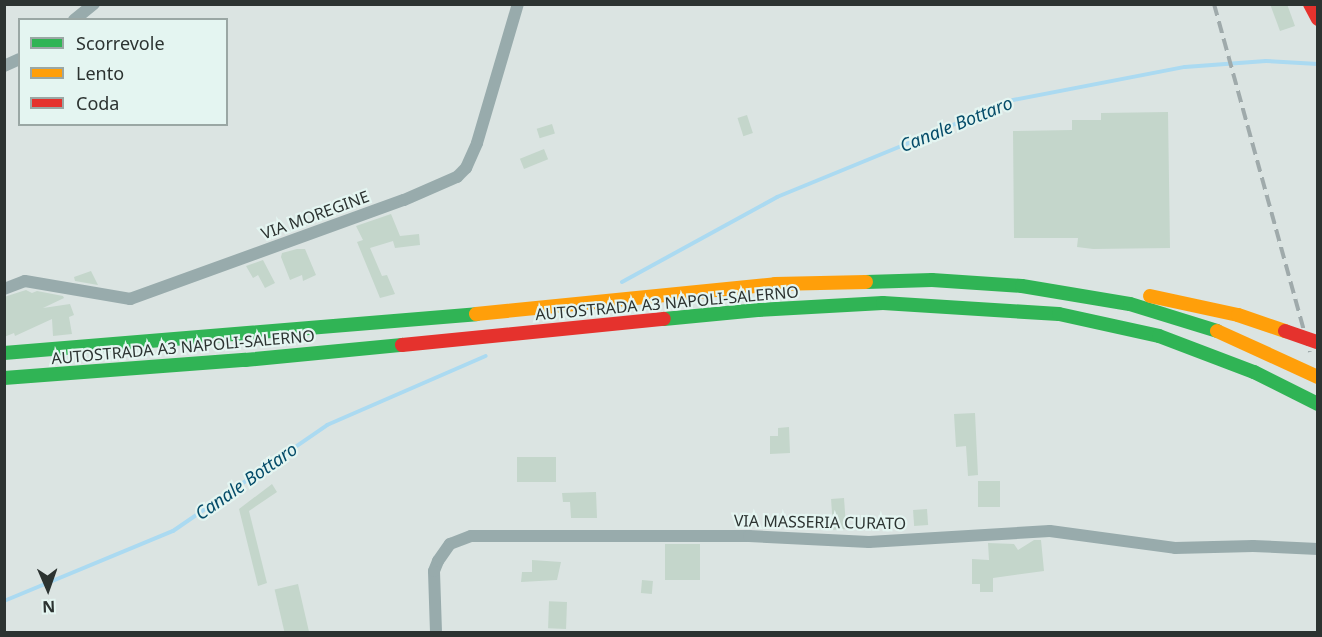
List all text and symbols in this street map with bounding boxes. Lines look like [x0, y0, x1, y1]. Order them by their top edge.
legend [18, 18, 228, 126]
text: Scorrevole [76, 31, 165, 55]
text: Lento [76, 61, 124, 85]
text: Coda [76, 91, 119, 115]
water label: Canale Bottaro [896, 92, 1016, 156]
street label: VIA MOREGINE [258, 187, 372, 243]
street label: AUTOSTRADA A3 NAPOLI-SALERNO [534, 282, 800, 324]
street label: AUTOSTRADA A3 NAPOLI-SALERNO [50, 326, 316, 368]
water label: Canale Bottaro [191, 438, 301, 524]
street label: VIA MASSERIA CURATO [734, 511, 906, 533]
north arrow [18, 559, 78, 619]
text: N [42, 596, 56, 618]

